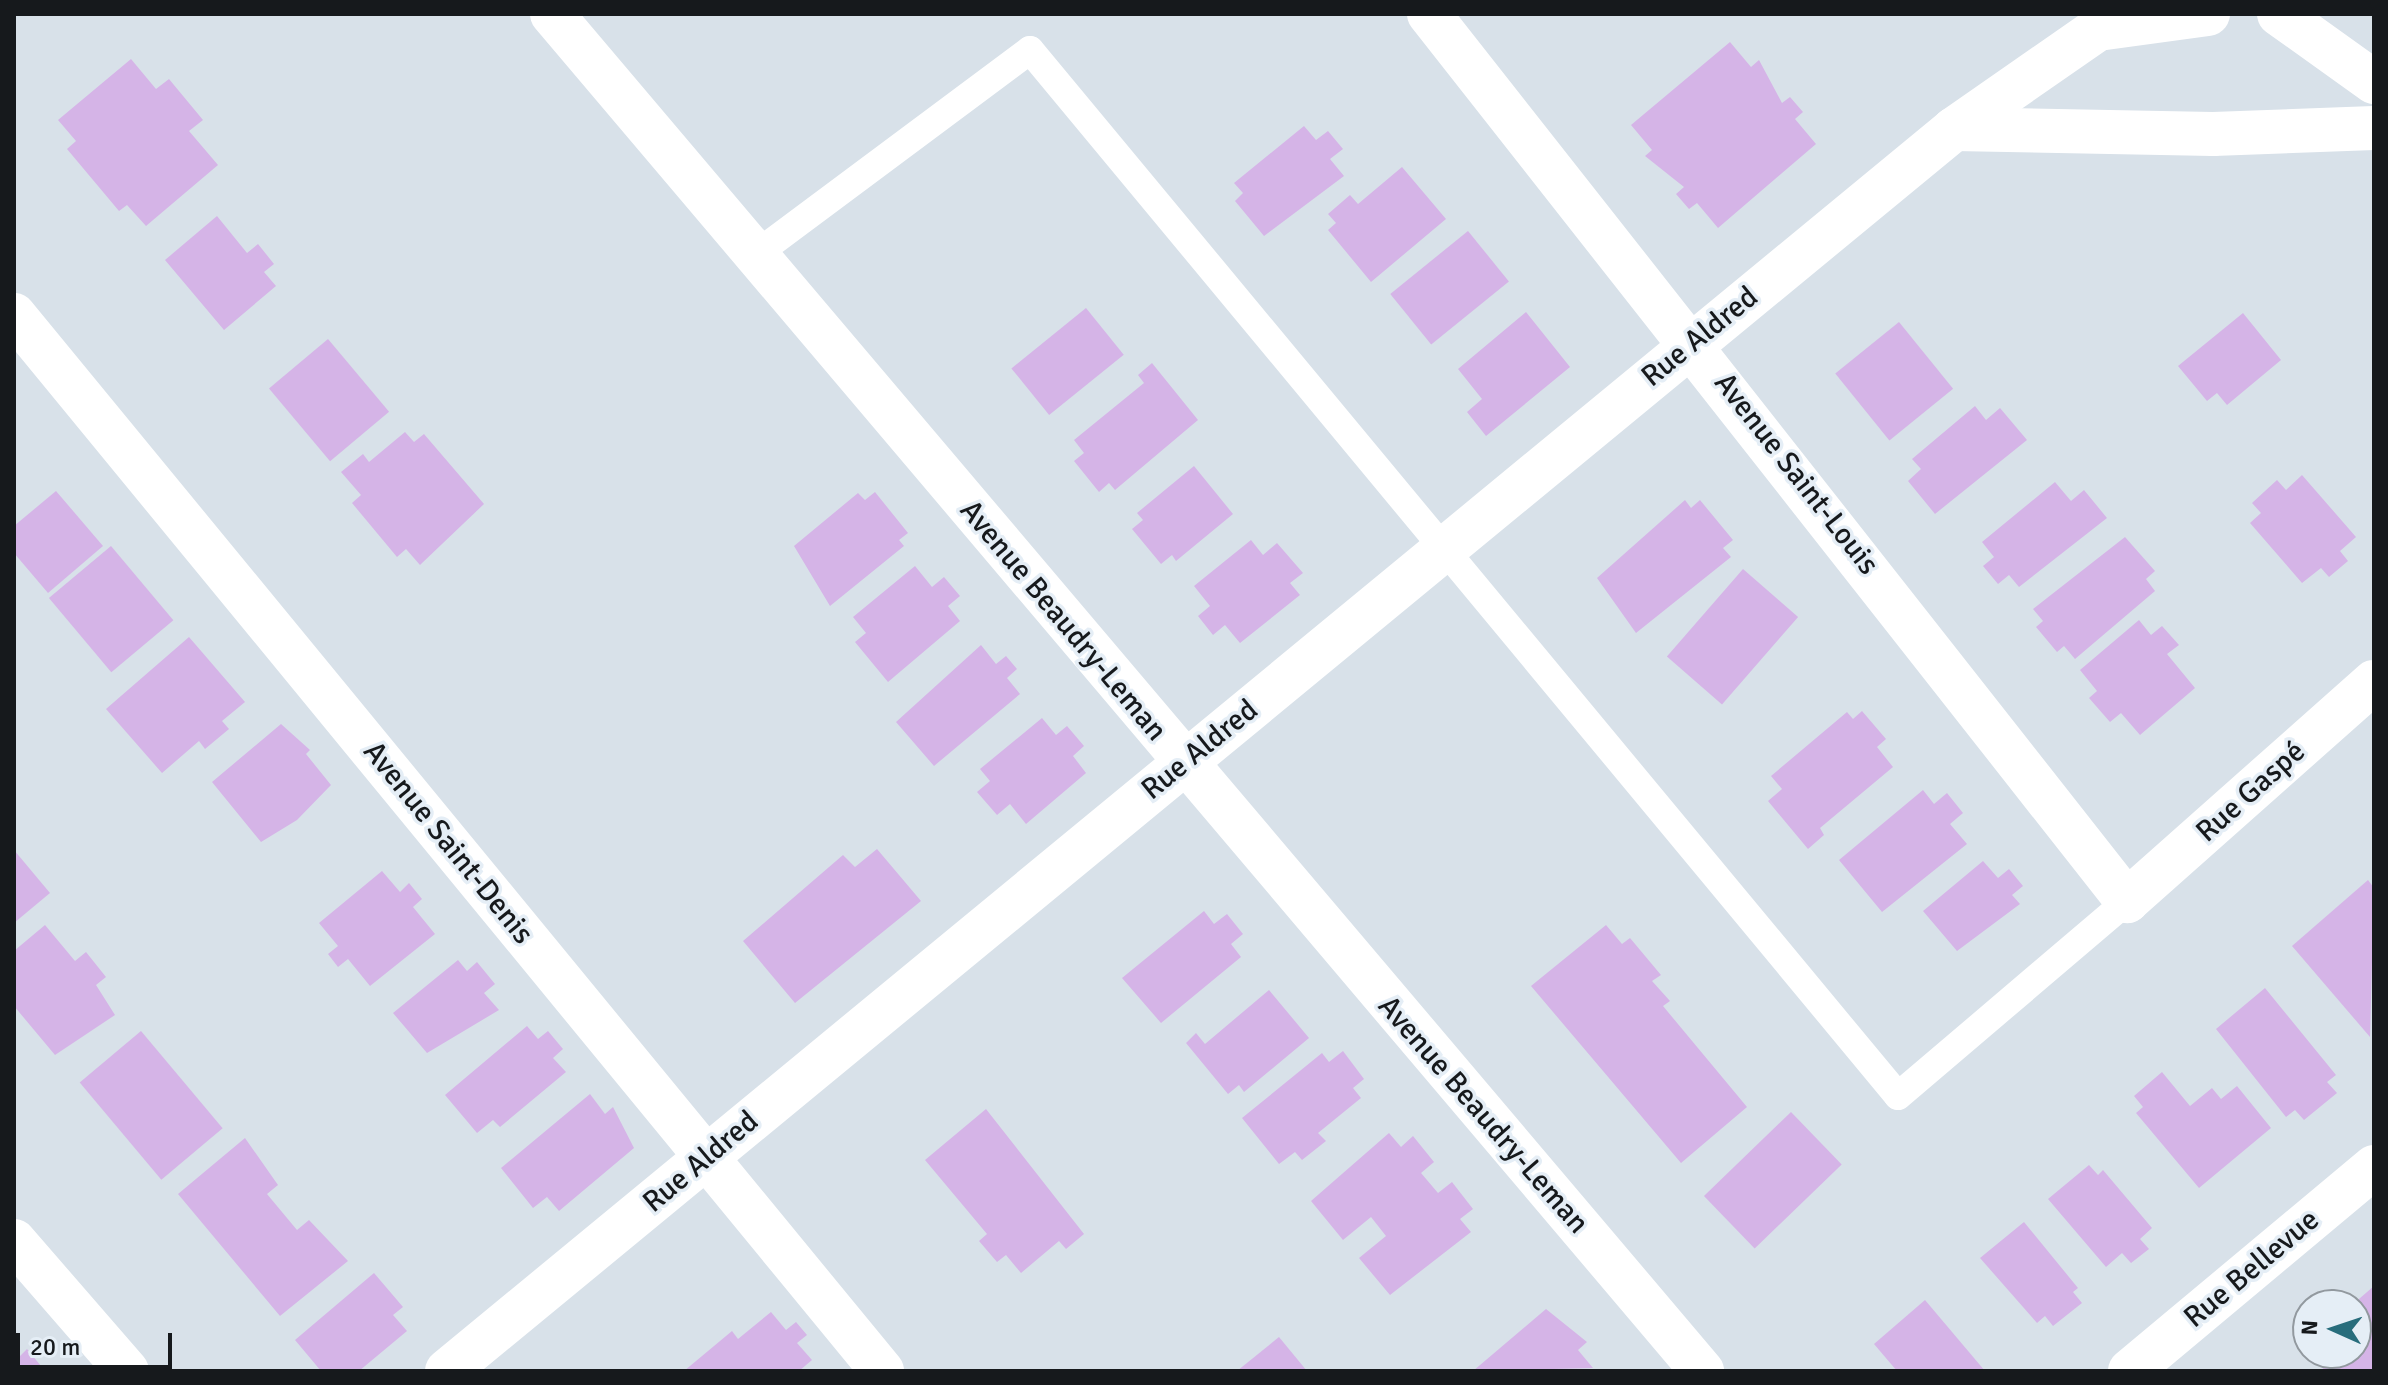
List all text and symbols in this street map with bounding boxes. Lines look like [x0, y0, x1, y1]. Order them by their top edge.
street label: Rue Aldred [1635, 279, 1765, 395]
street label: Avenue Saint-Louis [1706, 366, 1886, 582]
street label: Avenue Beaudry-Leman [952, 493, 1174, 749]
street label: Rue Aldred [1135, 692, 1265, 808]
street label: Rue Gaspé [2189, 734, 2313, 850]
street label: Avenue Saint-Denis [355, 735, 541, 951]
street label: Avenue Beaudry-Leman [1370, 989, 1596, 1241]
street label: Rue Aldred [636, 1103, 766, 1221]
street label: Rue Bellevue [2177, 1202, 2327, 1336]
north arrow [2292, 1289, 2372, 1369]
scale bar [20, 1317, 176, 1367]
text: N [2296, 1319, 2323, 1336]
text: 20 m [30, 1332, 80, 1362]

